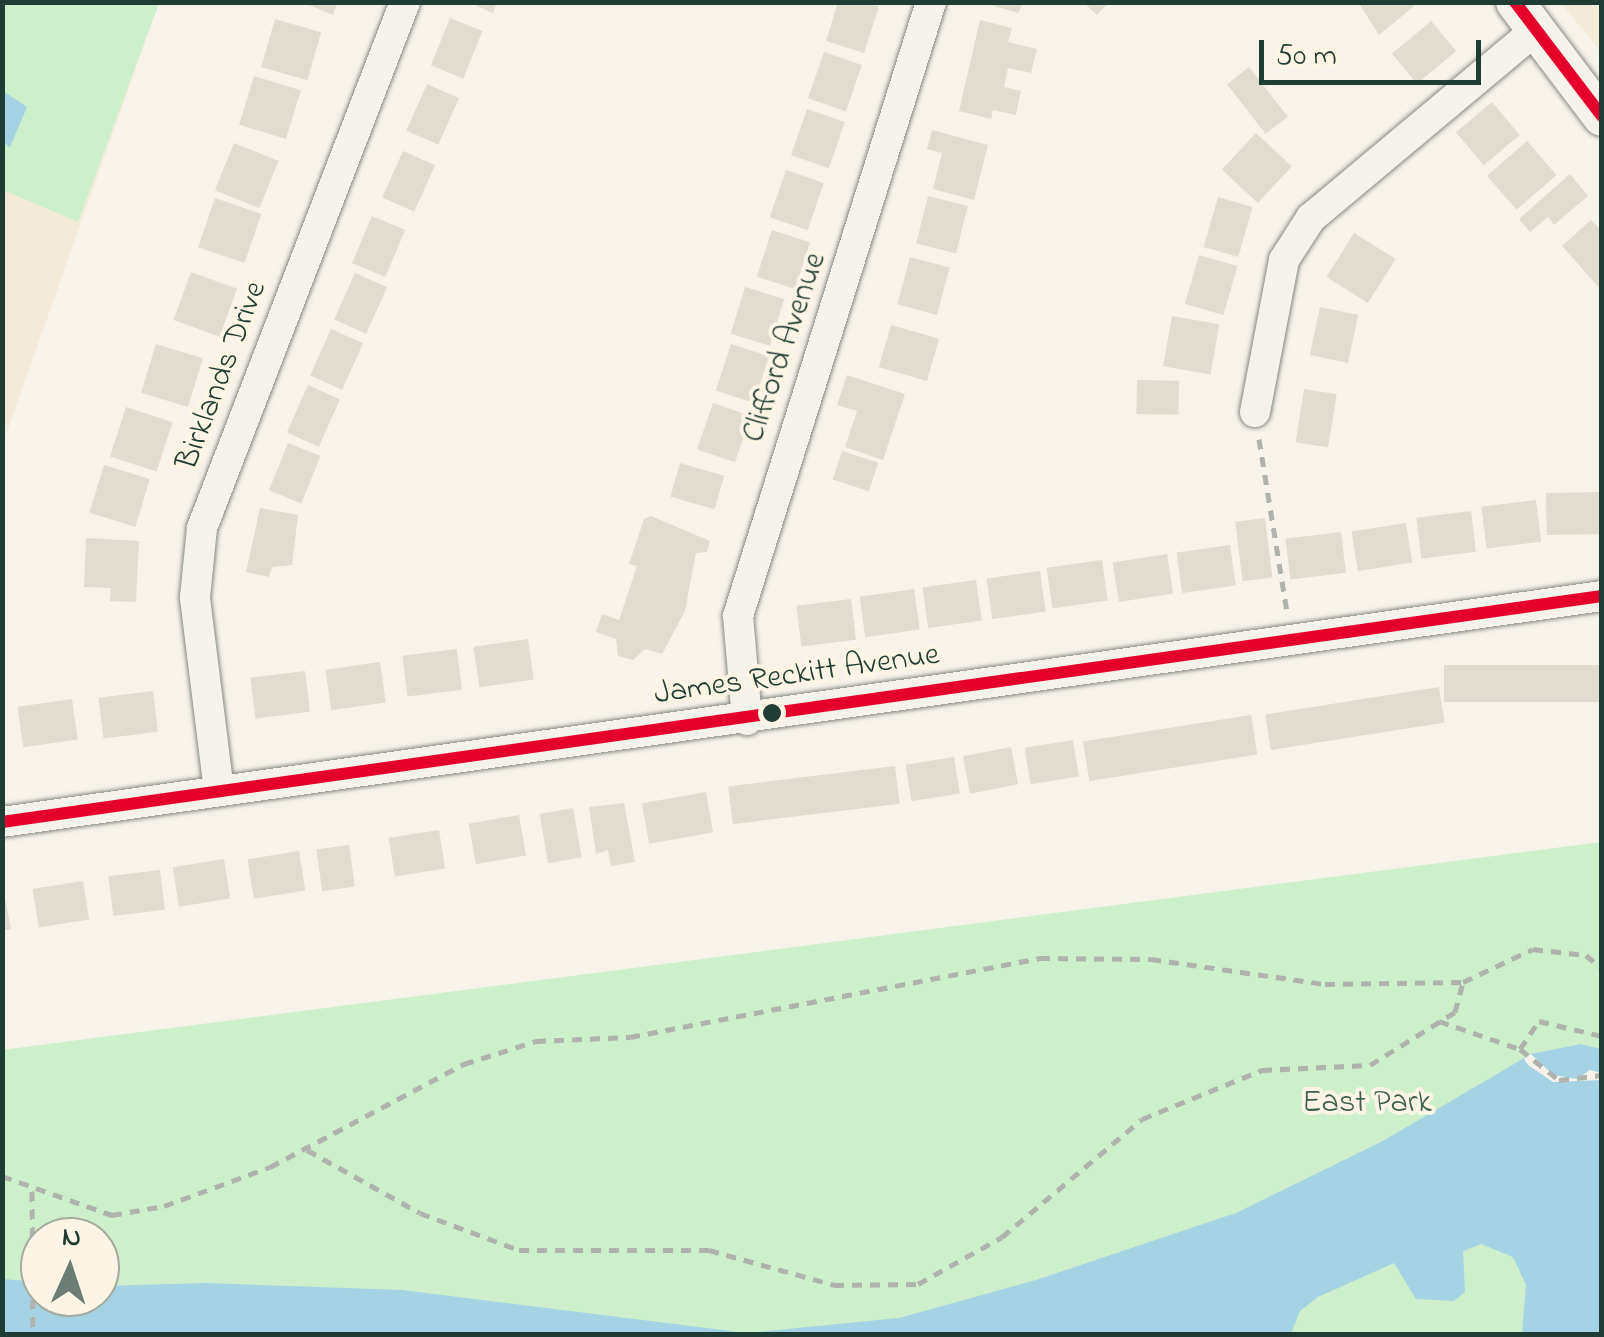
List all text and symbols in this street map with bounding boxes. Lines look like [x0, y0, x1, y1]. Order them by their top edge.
scale bar [1264, 20, 1486, 82]
text: 50 m [1276, 35, 1337, 79]
street label: Clifford Avenue [736, 248, 836, 448]
street label: Birklands Drive [169, 276, 277, 476]
street label: James Reckitt Avenue [652, 637, 942, 715]
unlabelled marker [762, 703, 782, 723]
park label: East Park [1302, 1085, 1432, 1123]
north arrow [20, 1217, 120, 1317]
text: N [61, 1218, 82, 1260]

